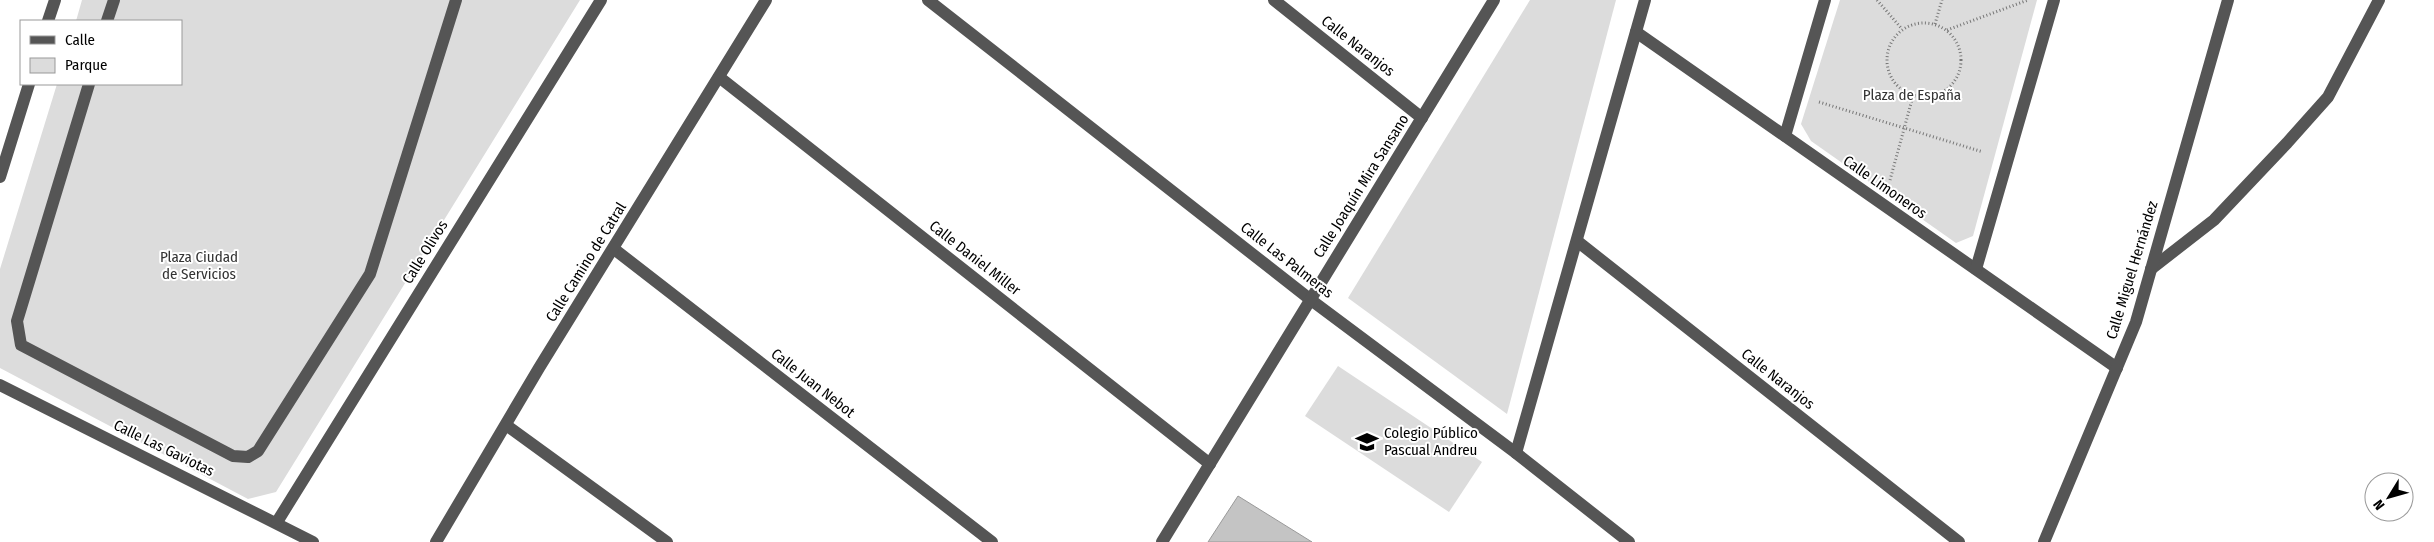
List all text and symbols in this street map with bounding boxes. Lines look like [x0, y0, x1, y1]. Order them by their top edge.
street label: Calle Naranjos [1318, 12, 1398, 80]
legend [20, 20, 182, 85]
text: Calle [65, 31, 95, 49]
text: Parque [65, 56, 108, 74]
park label: Plaza de España [1863, 86, 1961, 104]
street label: Calle Joaquín Mira Sansano [1309, 111, 1413, 261]
street label: Calle Limoneros [1840, 152, 1930, 222]
street label: Calle Camino de Catral [542, 199, 630, 325]
street label: Calle Miguel Hernández [2102, 199, 2162, 341]
street label: Calle Olivos [398, 217, 452, 287]
street label: Calle Daniel Miller [926, 217, 1025, 300]
street label: Calle Las Palmeras [1237, 218, 1337, 302]
park label: Plaza Ciudad de Servicios [160, 248, 238, 283]
street label: Calle Juan Nebot [767, 345, 859, 421]
street label: Calle Naranjos [1738, 345, 1818, 413]
street label: Calle Las Gaviotas [111, 416, 217, 480]
place label: Colegio Público Pascual Andreu [1384, 424, 1478, 459]
school or university icon: Colegio Público Pascual Andreu [1354, 429, 1380, 455]
north arrow [2364, 472, 2414, 522]
text: N [2370, 496, 2388, 513]

